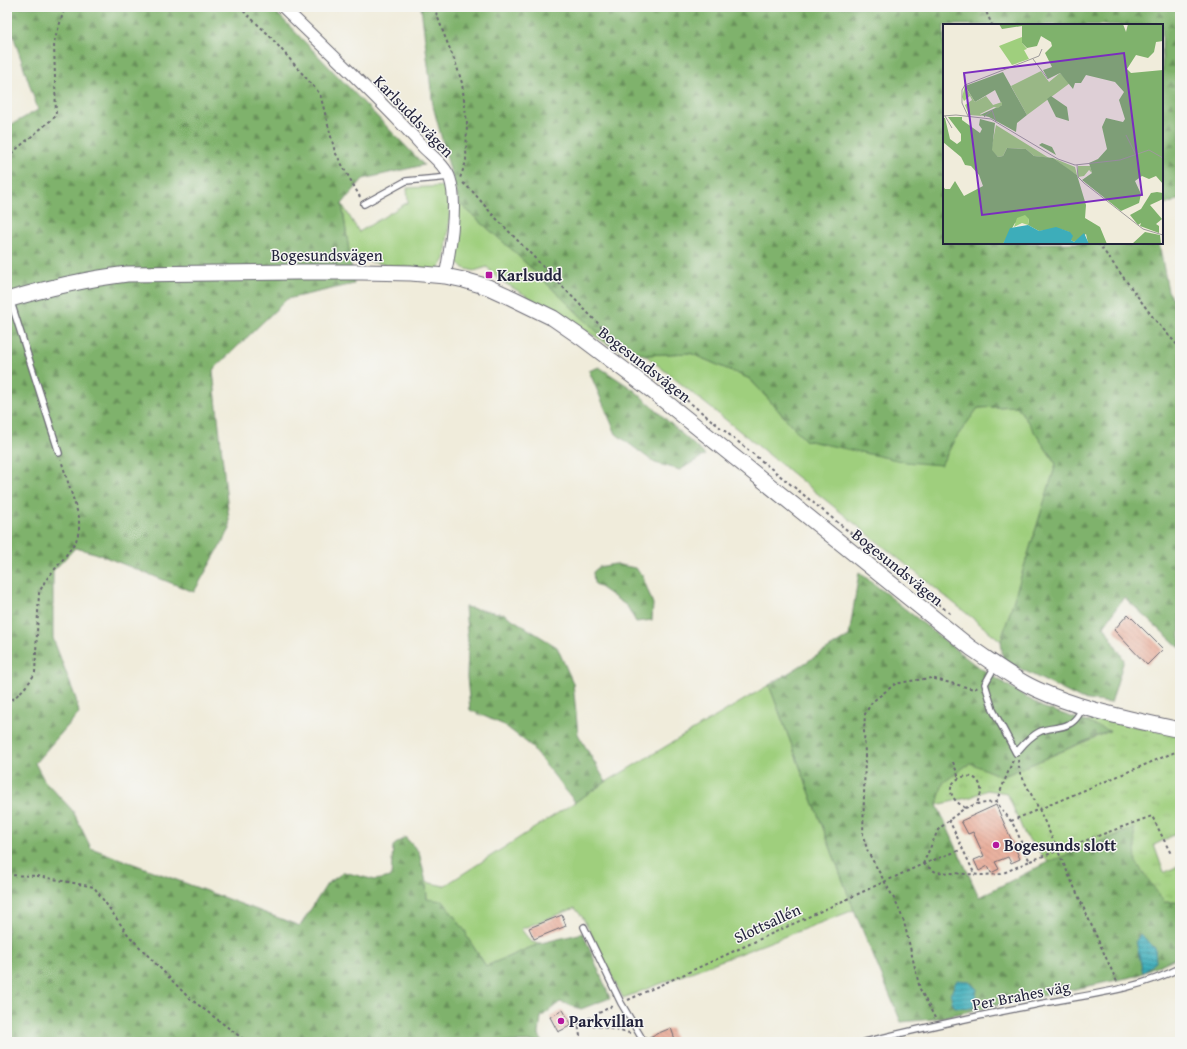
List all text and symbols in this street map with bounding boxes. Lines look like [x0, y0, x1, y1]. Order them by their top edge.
inset map [943, 24, 1163, 244]
street label: Karlsuddsvägen [368, 69, 460, 163]
street label: Bogesundsvägen [271, 243, 383, 267]
place label: Karlsudd [497, 263, 563, 287]
marker: Karlsudd [484, 270, 494, 280]
street label: Bogesundsvägen [594, 320, 696, 408]
street label: Bogesundsvägen [847, 523, 949, 611]
place label: Bogesunds slott [1004, 833, 1116, 857]
marker: Bogesunds slott [991, 840, 1001, 850]
street label: Slottsallén [730, 897, 804, 949]
street label: Per Brahes väg [970, 974, 1072, 1016]
place label: Parkvillan [569, 1009, 644, 1033]
marker: Parkvillan [556, 1016, 566, 1026]

